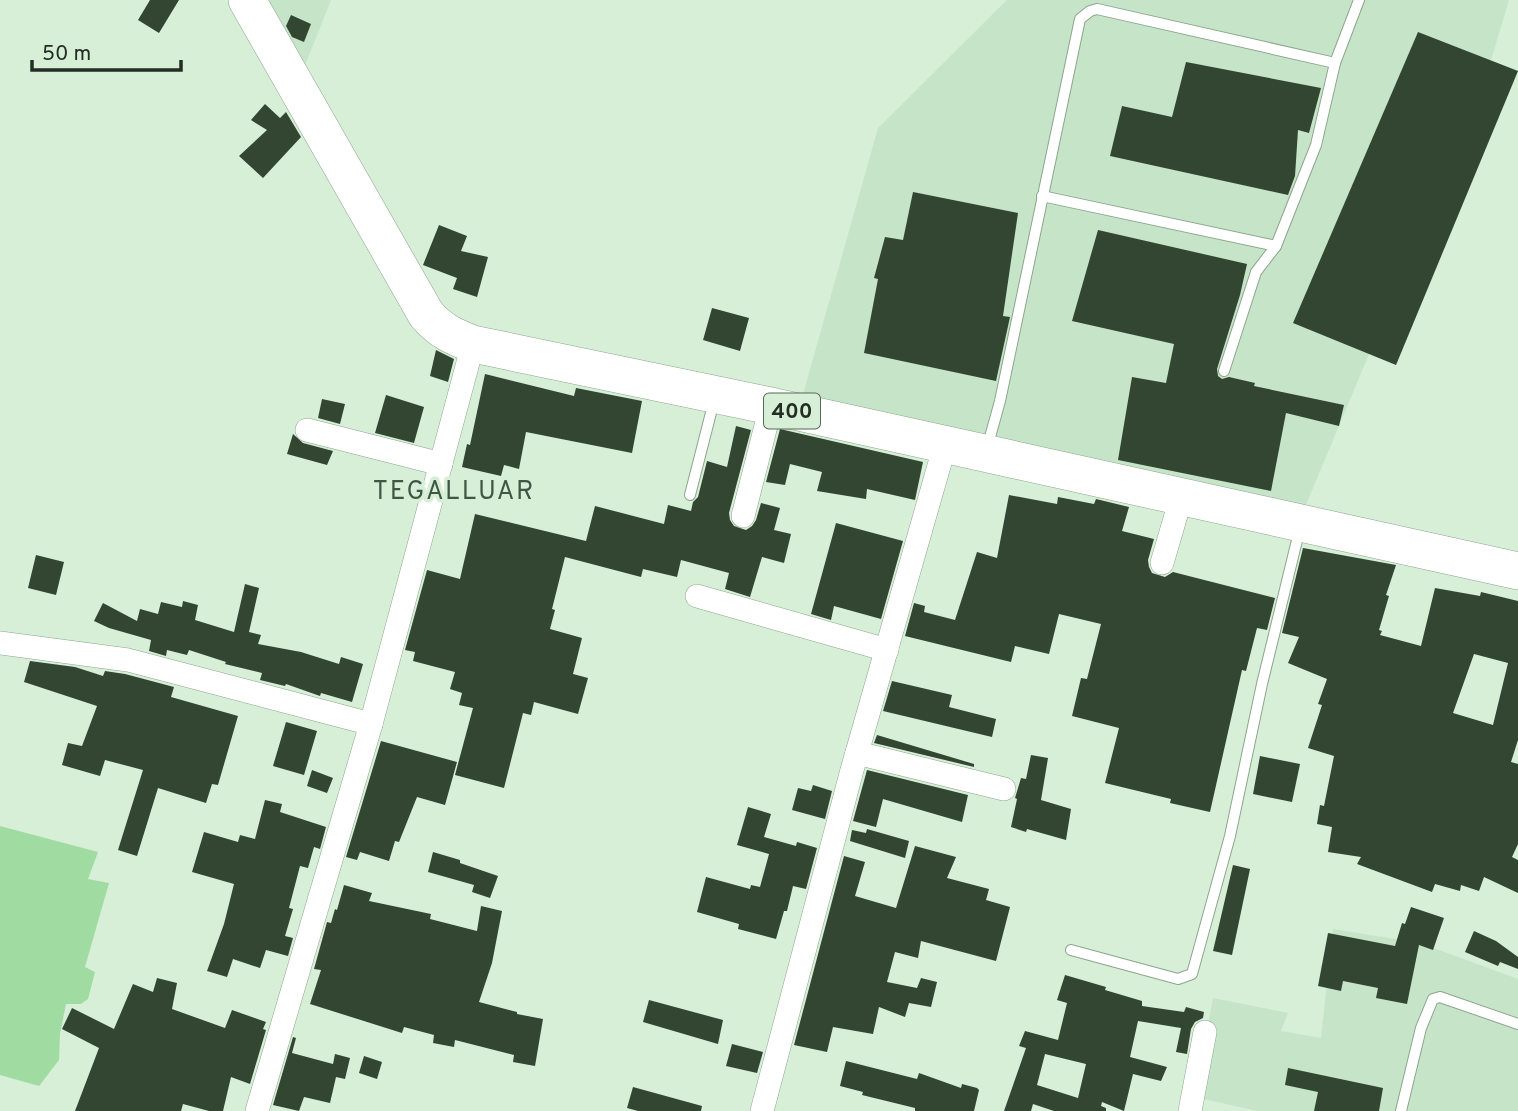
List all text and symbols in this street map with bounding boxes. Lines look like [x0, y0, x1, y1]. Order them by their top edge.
scale bar [32, 28, 180, 72]
text: 50 m [42, 41, 91, 68]
road number: 400 [764, 394, 820, 428]
district label: TEGALLUAR [373, 476, 535, 509]

